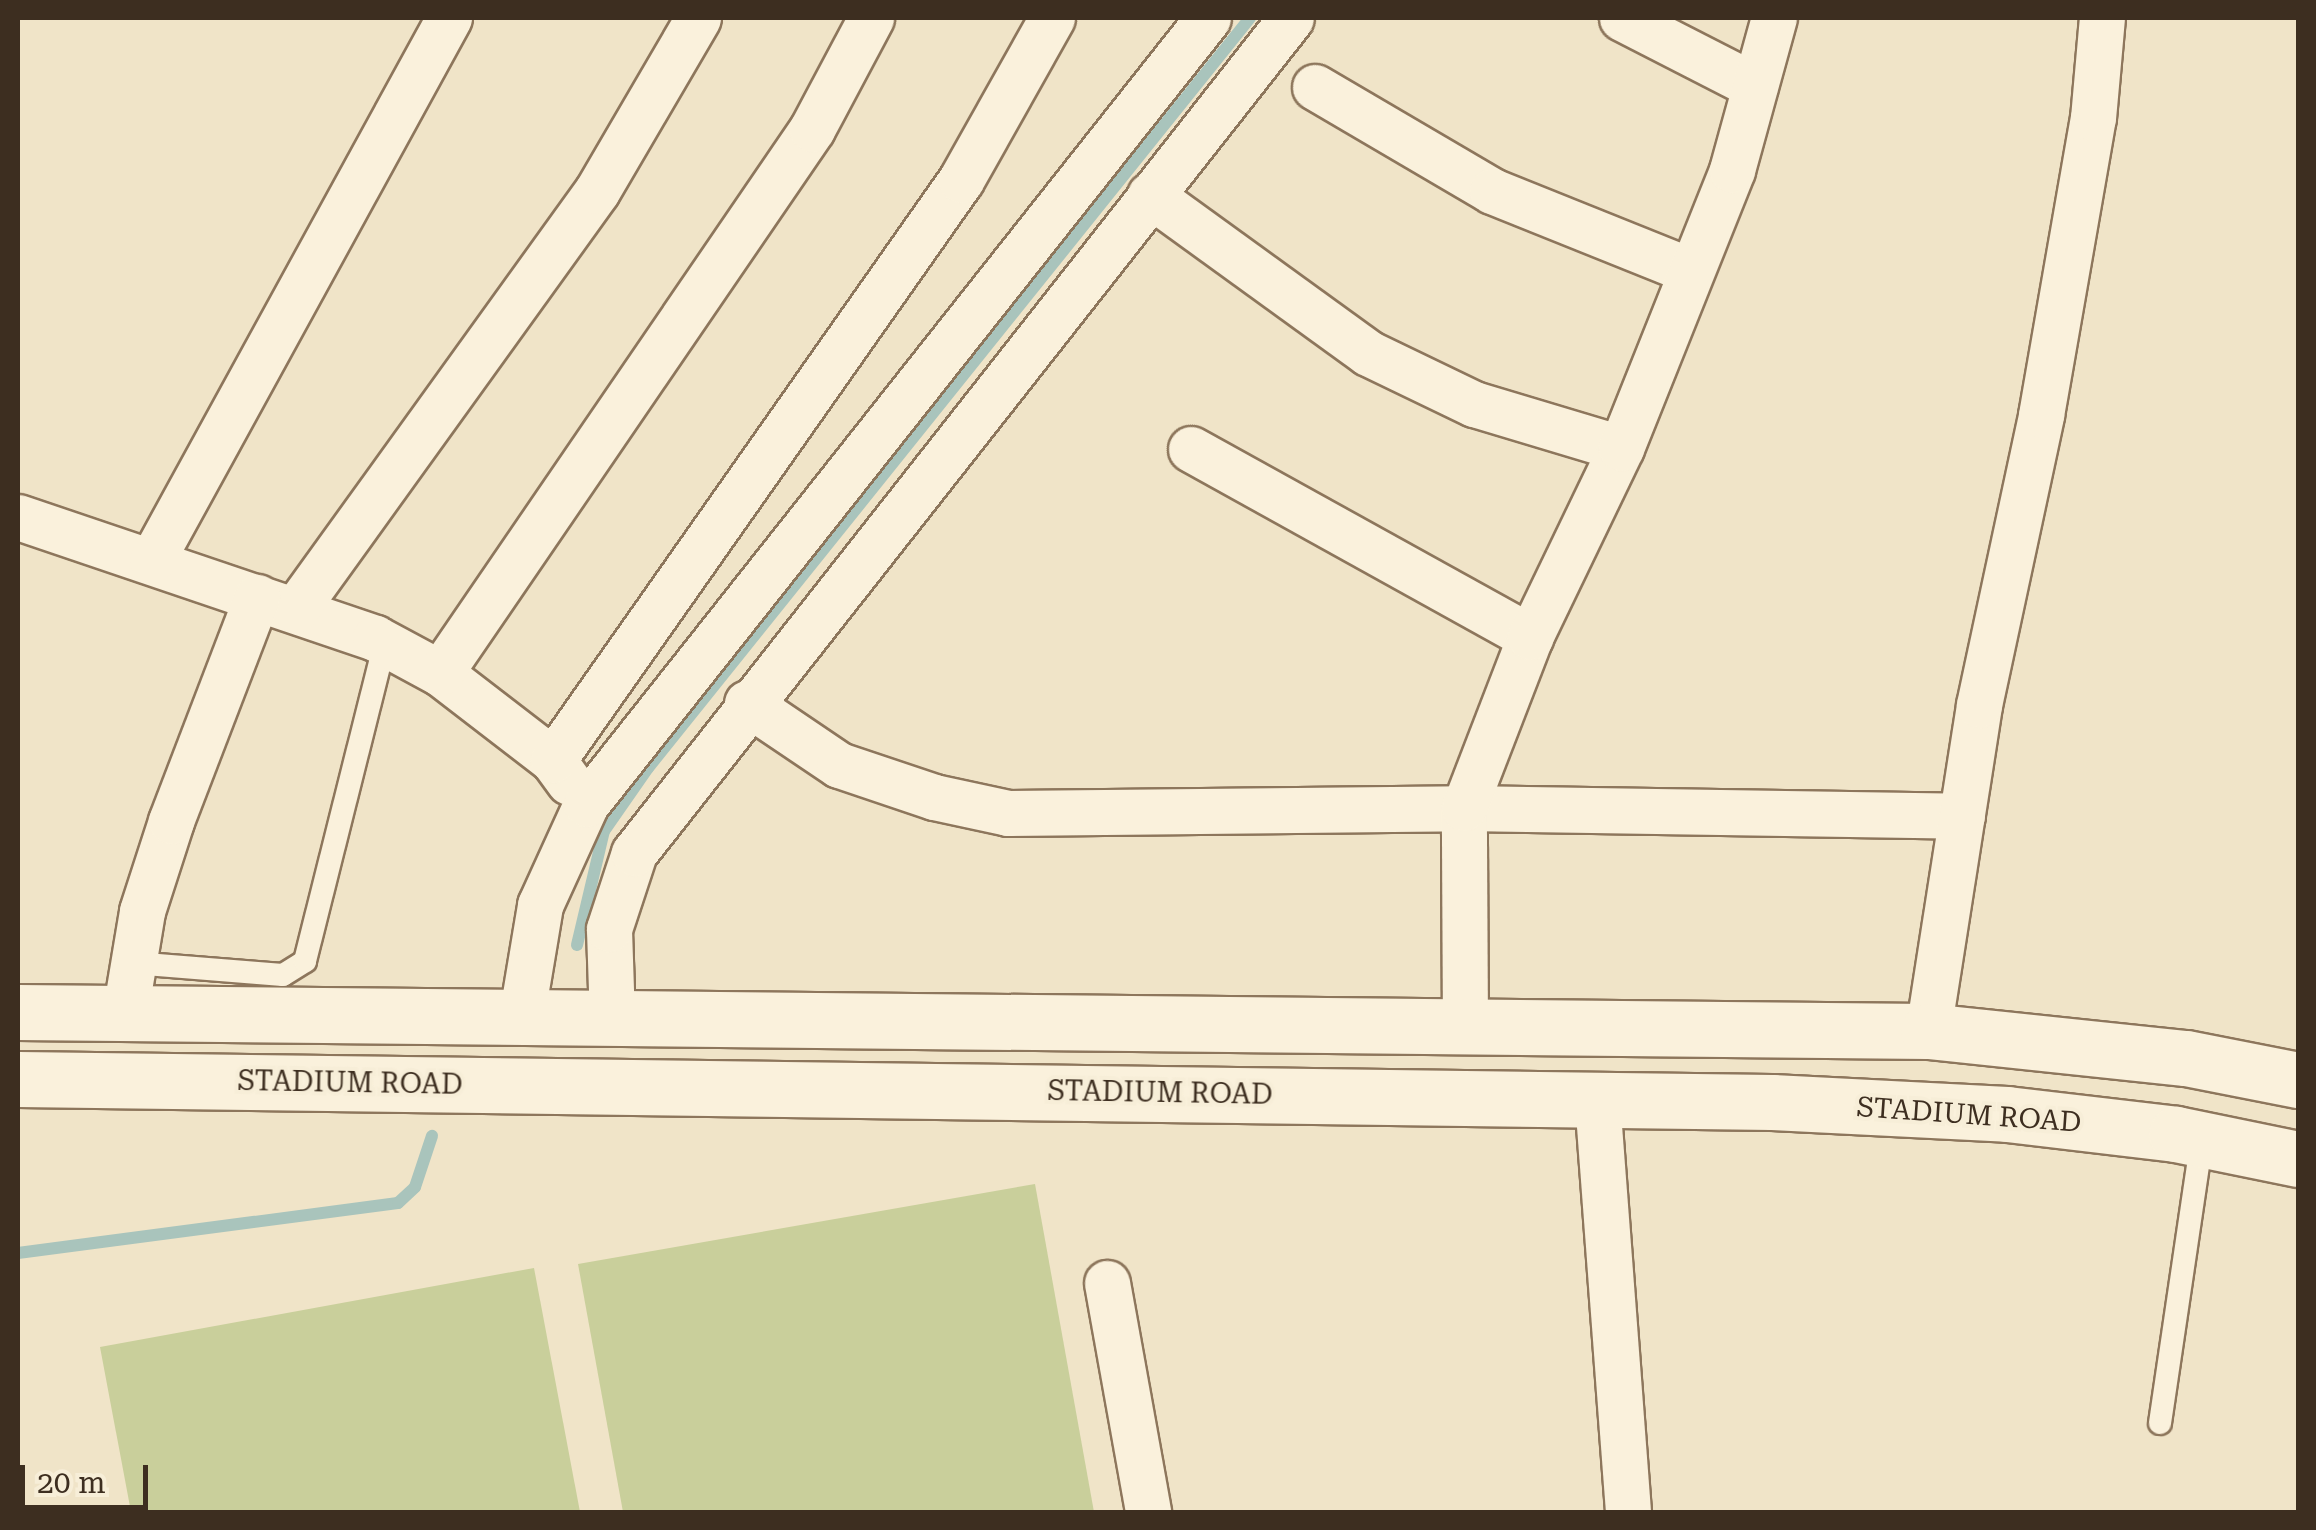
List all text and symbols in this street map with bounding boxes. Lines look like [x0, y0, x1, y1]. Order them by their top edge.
street label: STADIUM ROAD [237, 1064, 463, 1102]
street label: STADIUM ROAD [1047, 1074, 1273, 1112]
street label: STADIUM ROAD [1856, 1090, 2082, 1140]
scale bar [25, 1445, 152, 1507]
text: 20 m [37, 1465, 106, 1500]

